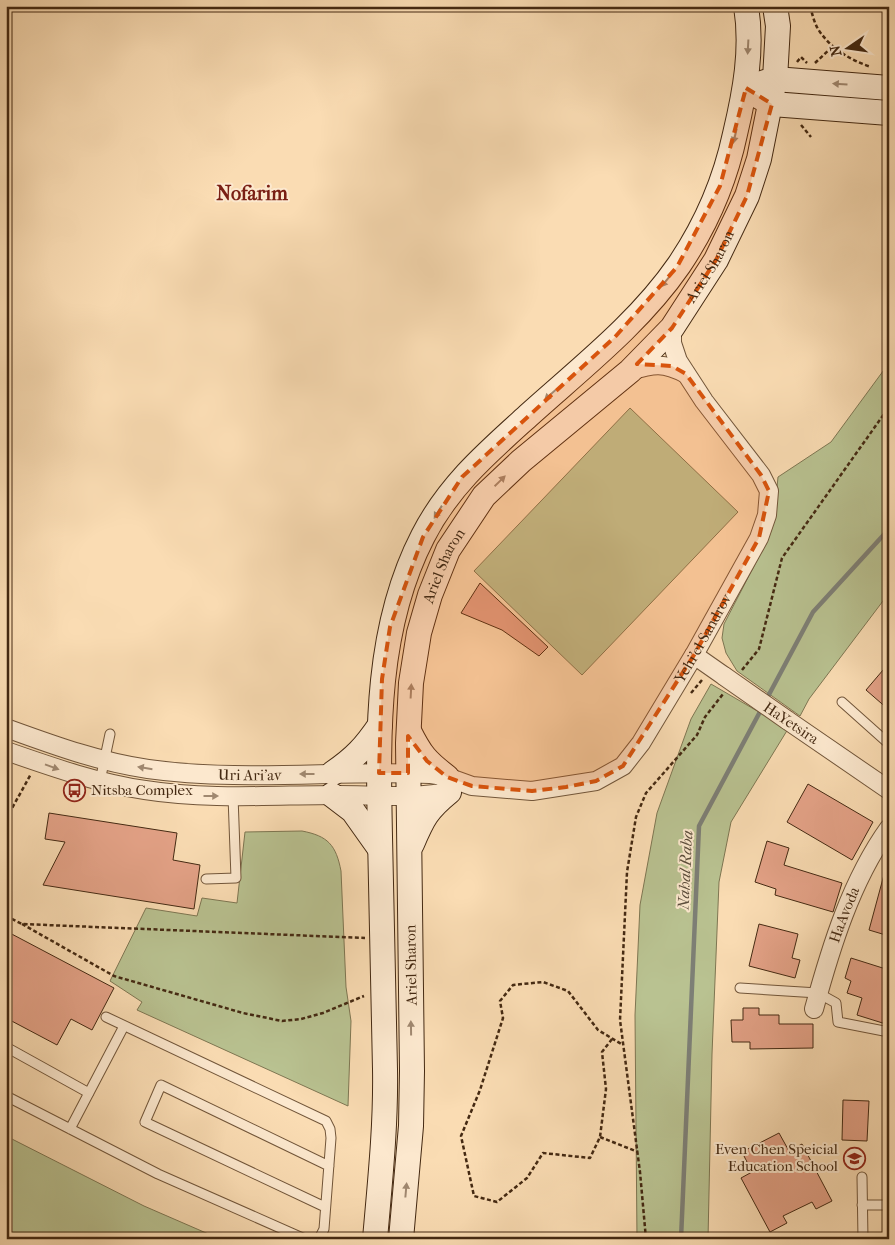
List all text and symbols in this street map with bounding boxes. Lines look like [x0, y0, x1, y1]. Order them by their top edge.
north arrow [822, 22, 872, 72]
one-way arrow [744, 39, 752, 55]
text: N [826, 43, 845, 58]
one-way arrow [832, 80, 848, 88]
one-way arrow [731, 128, 739, 143]
district label: Nofarim [216, 182, 288, 205]
street label: Ariel Sharon [681, 227, 738, 307]
one-way arrow [660, 274, 671, 287]
one-way arrow [545, 389, 557, 401]
one-way arrow [493, 475, 505, 487]
one-way arrow [434, 505, 443, 518]
street label: Ariel Sharon [419, 525, 469, 606]
street label: Yehi'el Sandrov [670, 590, 735, 687]
one-way arrow [407, 682, 415, 698]
street label: HaYetsira [760, 698, 823, 749]
one-way arrow [45, 763, 60, 771]
one-way arrow [137, 764, 153, 772]
street label: Uri Ari'av [218, 766, 282, 784]
one-way arrow [299, 770, 315, 778]
bus stop icon: Nitsba Complex [63, 778, 87, 802]
place label: Nitsba Complex [91, 781, 193, 799]
one-way arrow [204, 792, 220, 800]
water label: Nahal Raba [673, 830, 697, 911]
street label: HaAvoda [825, 883, 864, 945]
street label: Ariel Sharon [401, 924, 421, 1007]
one-way arrow [407, 1020, 415, 1036]
place label: Even Chen Speicial Education School [715, 1140, 838, 1175]
school or university icon: Even Chen Speicial Education School [842, 1146, 866, 1170]
one-way arrow [403, 1182, 411, 1198]

